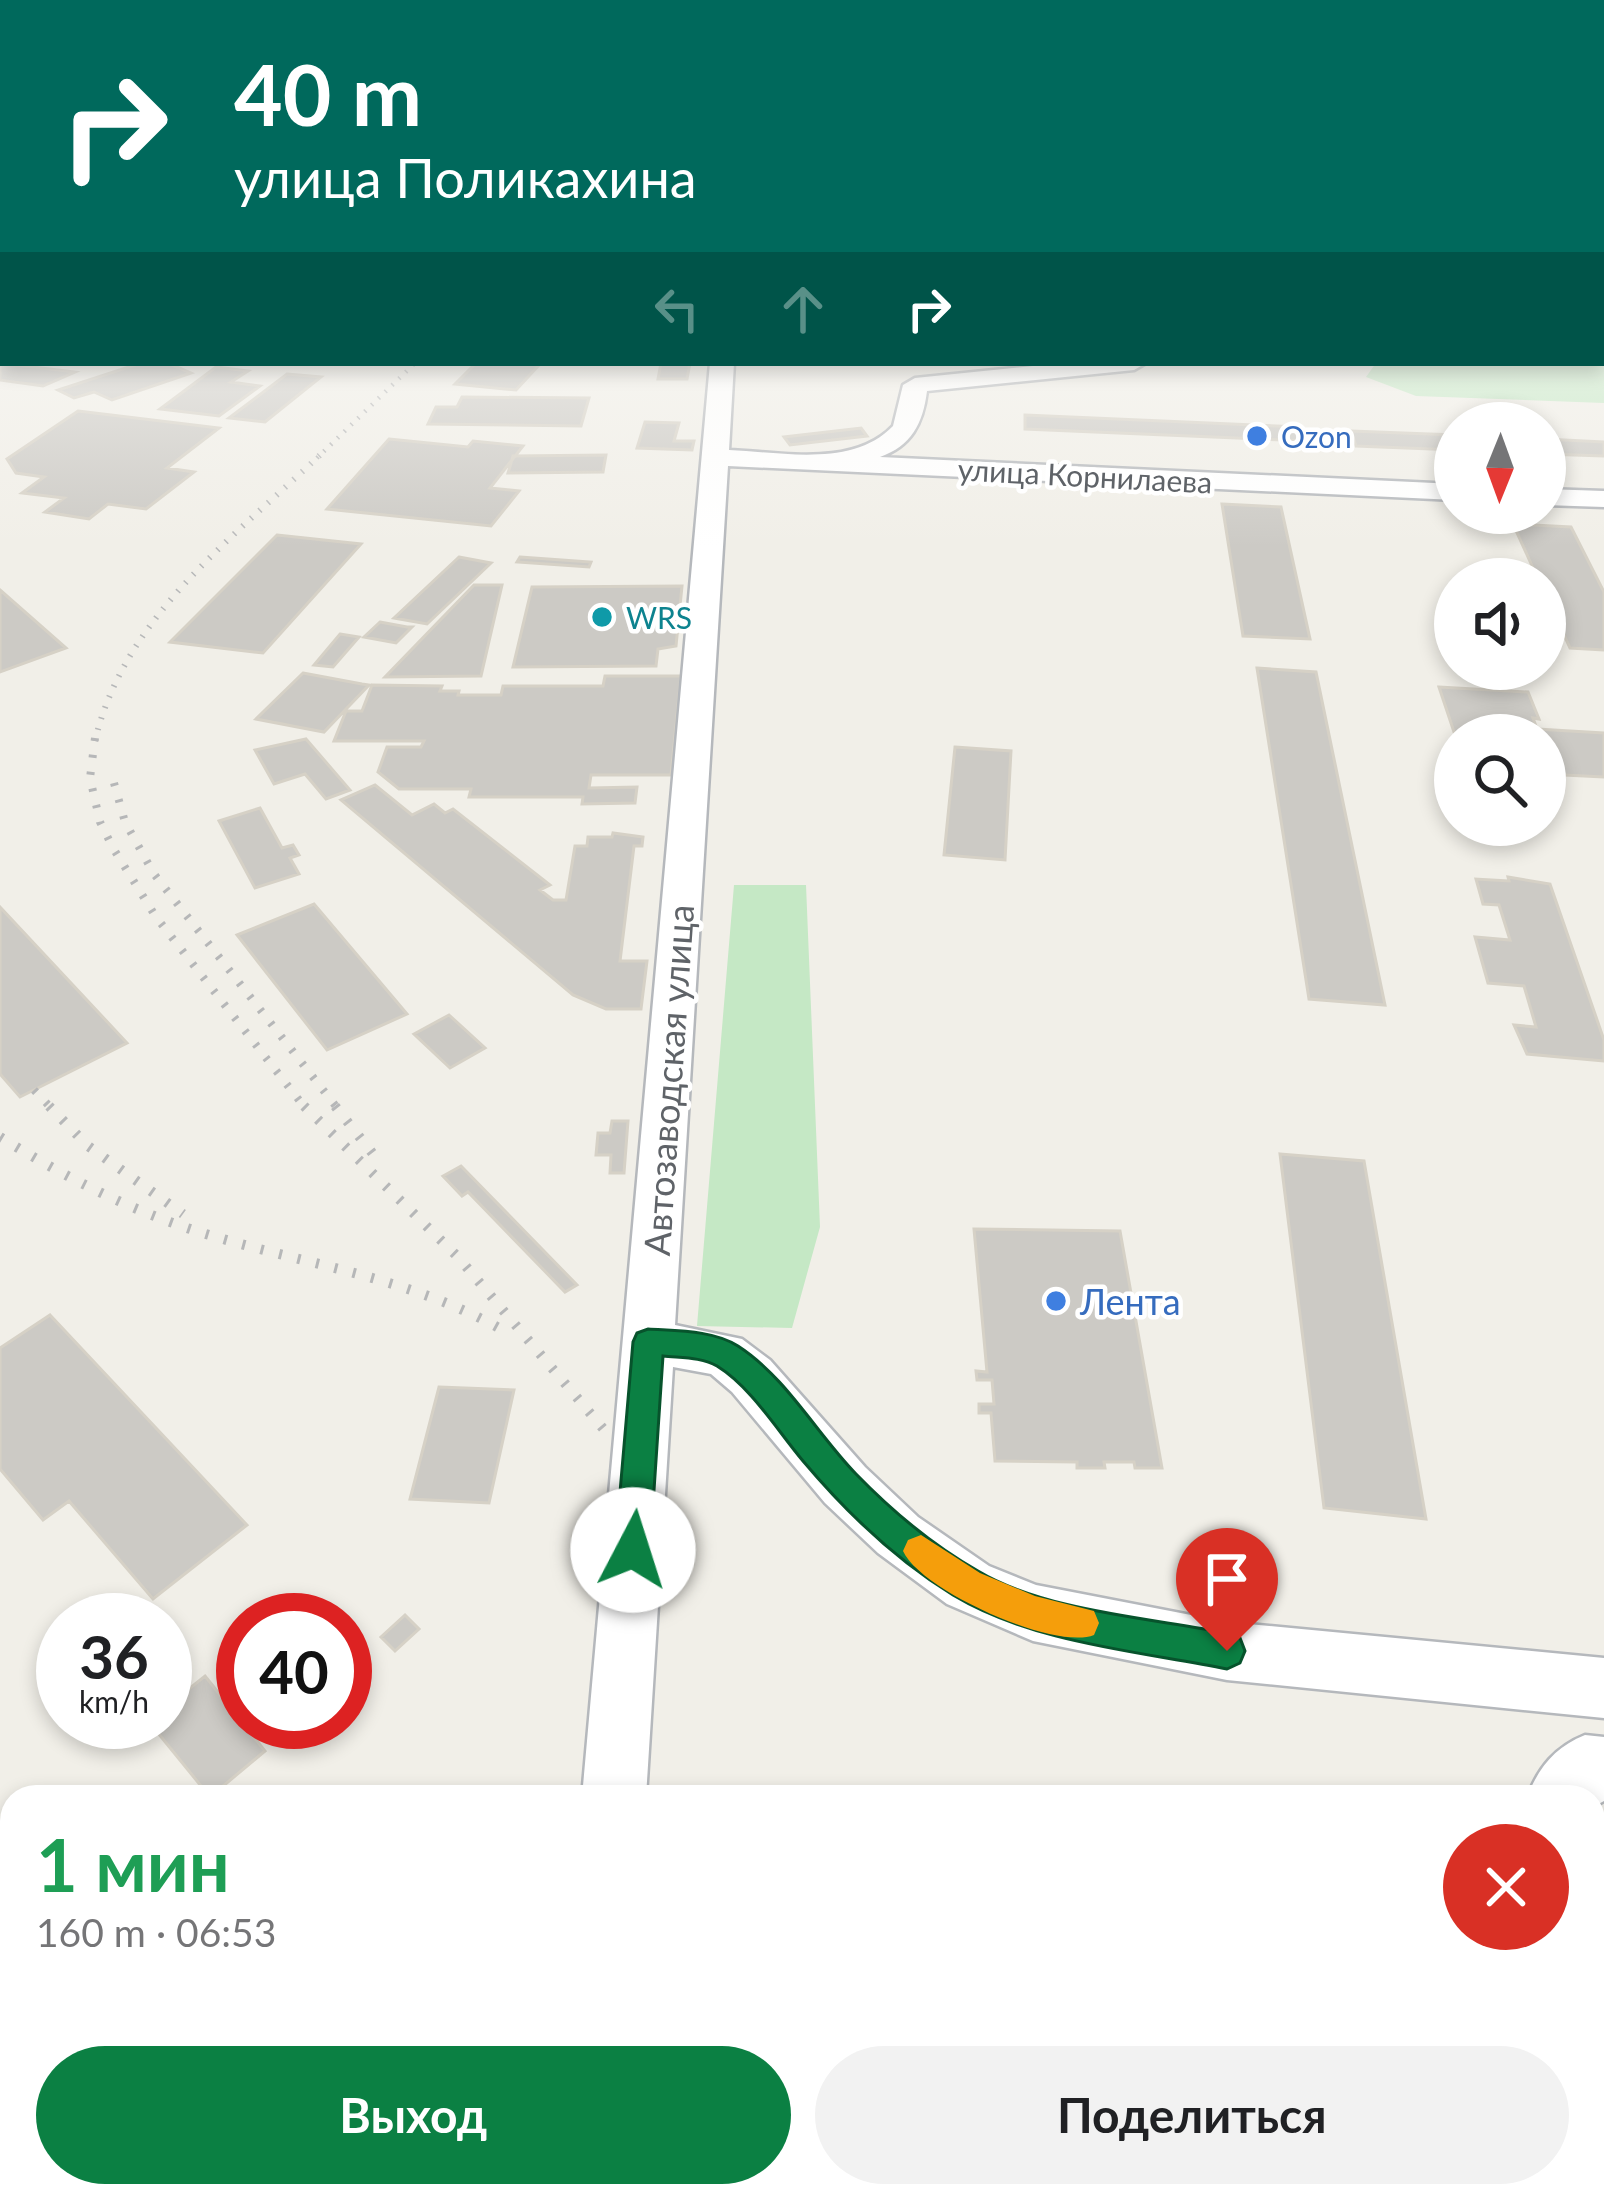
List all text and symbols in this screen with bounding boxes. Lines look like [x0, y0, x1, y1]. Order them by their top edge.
text: 40 m [234, 43, 422, 144]
icon: right [36, 48, 192, 204]
text: улица Поликахина [234, 145, 697, 210]
icon: left [644, 276, 710, 342]
icon: ahead [770, 276, 836, 342]
icon: right [896, 276, 962, 342]
north arrow [1434, 402, 1566, 534]
map controls [1434, 402, 1566, 846]
place label: Ozon [1281, 418, 1352, 454]
marker: Ozon [1244, 423, 1270, 449]
street label: улица Корнилаева [957, 450, 1213, 500]
button: sound [1434, 558, 1566, 690]
place label: WRS [626, 599, 692, 635]
marker: WRS [589, 604, 615, 630]
button: search [1434, 714, 1566, 846]
street label: Автозаводская улица [634, 903, 702, 1257]
place label: Лента [1079, 1279, 1181, 1323]
marker: Лента [1043, 1288, 1069, 1314]
position arrow [570, 1487, 696, 1613]
pin [1176, 1528, 1278, 1651]
icon: arrive [1194, 1546, 1260, 1612]
speed limit sign: 40 [216, 1593, 372, 1749]
text: 36 [79, 1620, 149, 1692]
text: km/h [79, 1683, 149, 1719]
text: 1 мин [36, 1821, 230, 1907]
button: close [1443, 1824, 1569, 1950]
text: 160 m · 06:53 [36, 1909, 276, 1955]
button: Выход [36, 2046, 791, 2184]
button: Поделиться [815, 2046, 1569, 2184]

